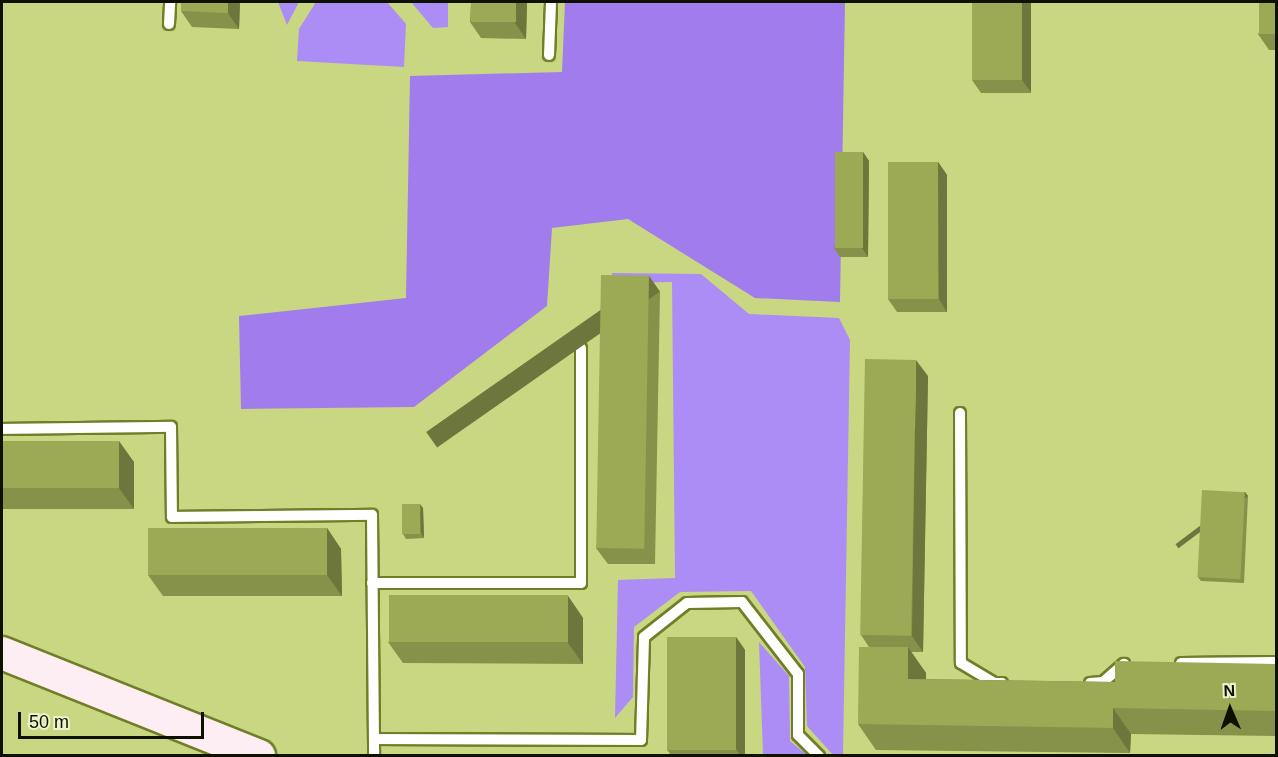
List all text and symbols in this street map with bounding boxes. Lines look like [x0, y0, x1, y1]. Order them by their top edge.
north arrow [1200, 679, 1260, 739]
text: N [1223, 682, 1235, 699]
scale bar [21, 700, 207, 738]
text: 50 m [29, 712, 69, 732]

